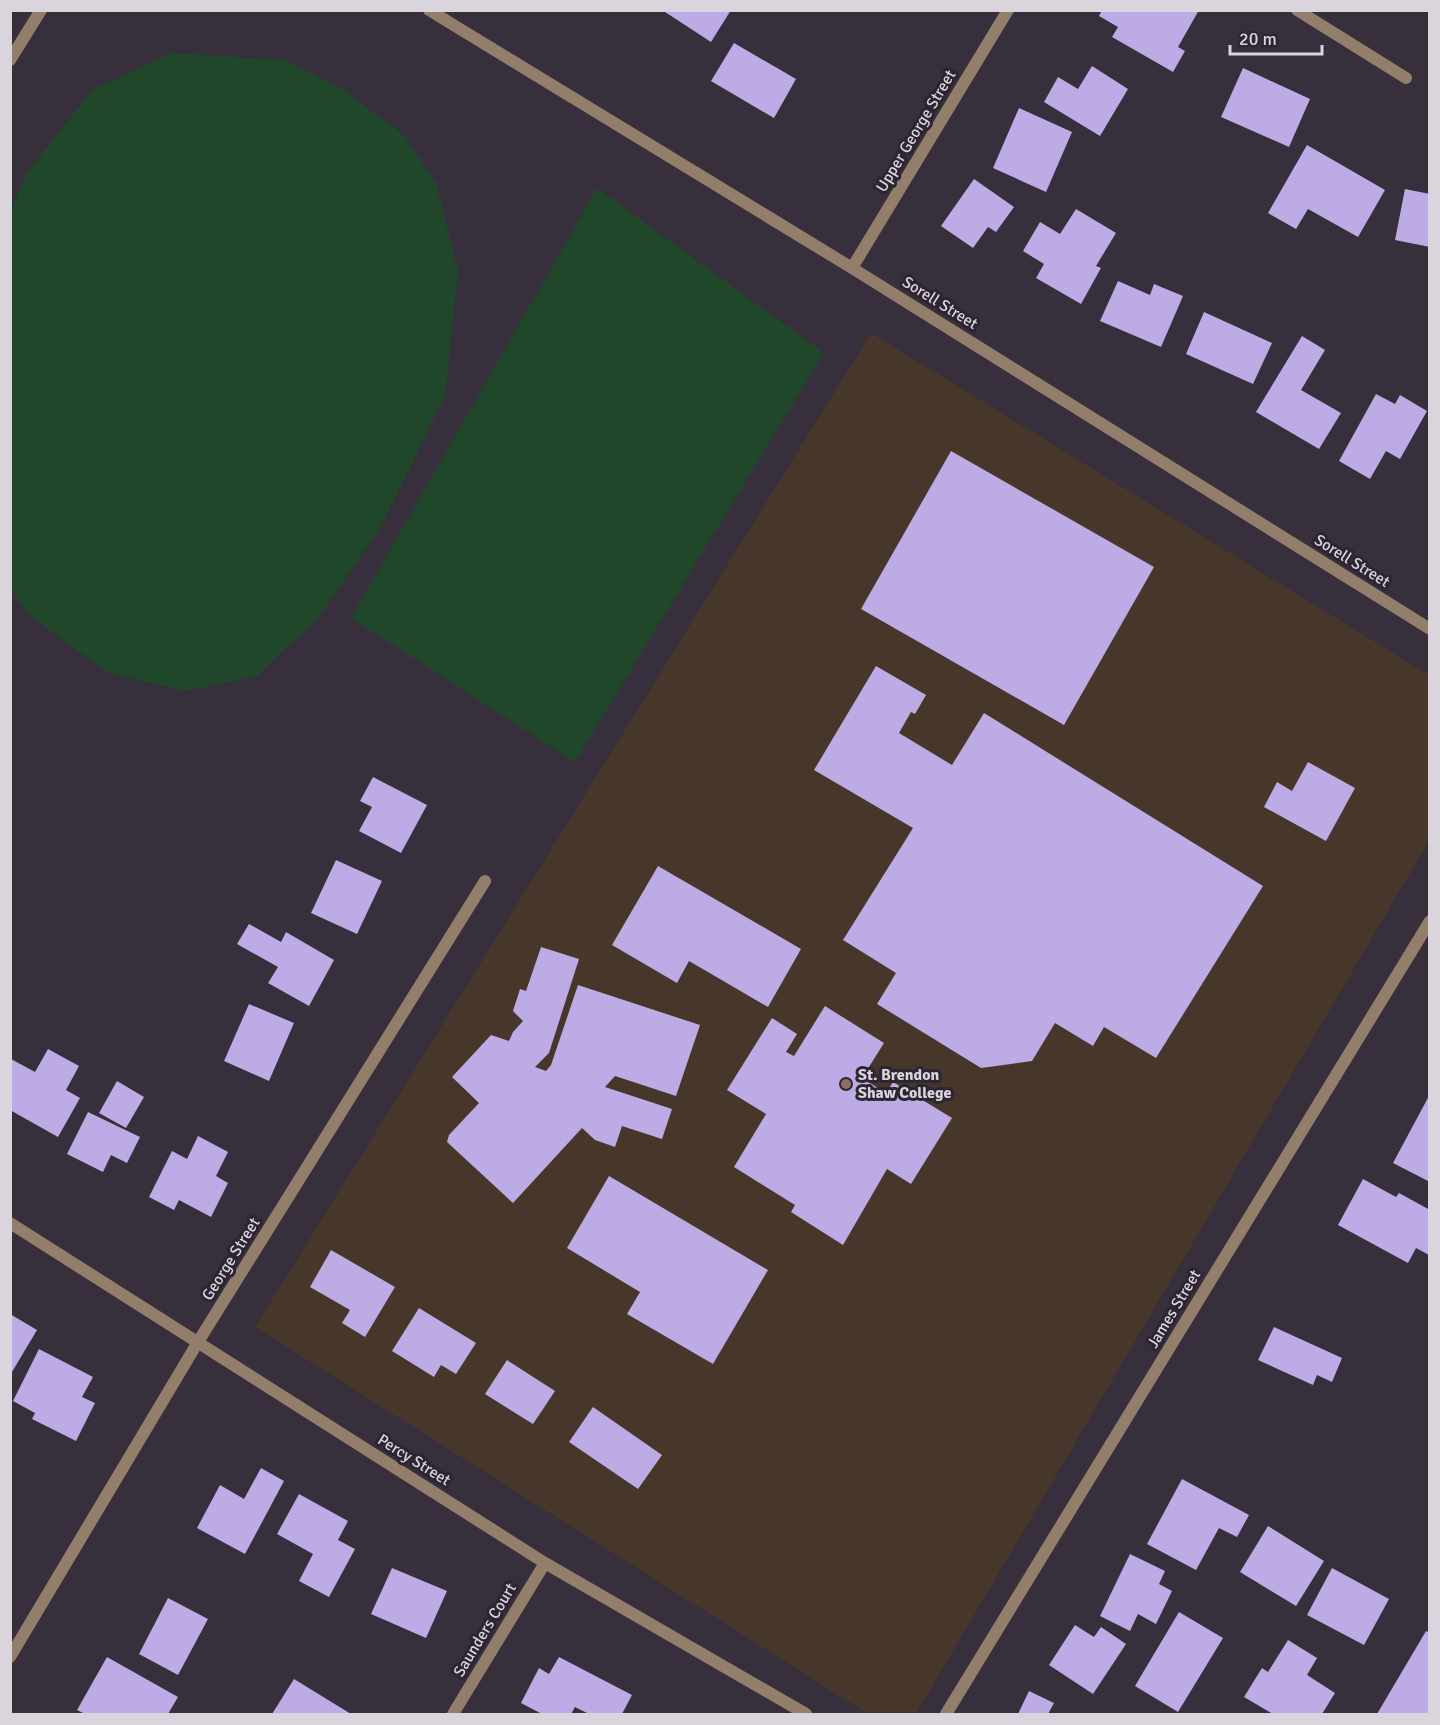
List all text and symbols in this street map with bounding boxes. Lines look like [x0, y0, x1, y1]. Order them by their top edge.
scale bar [1230, 18, 1322, 56]
text: 20 m [1239, 28, 1277, 50]
street label: Upper George Street [872, 66, 961, 196]
street label: Sorell Street [899, 272, 982, 334]
street label: Sorell Street [1311, 530, 1394, 592]
place label: St. Brendon Shaw College [858, 1065, 952, 1103]
marker: St. Brendon Shaw College [839, 1077, 853, 1091]
street label: George Street [198, 1214, 265, 1304]
street label: James Street [1143, 1266, 1205, 1352]
street label: Percy Street [374, 1430, 455, 1491]
street label: Saunders Court [449, 1579, 521, 1680]

